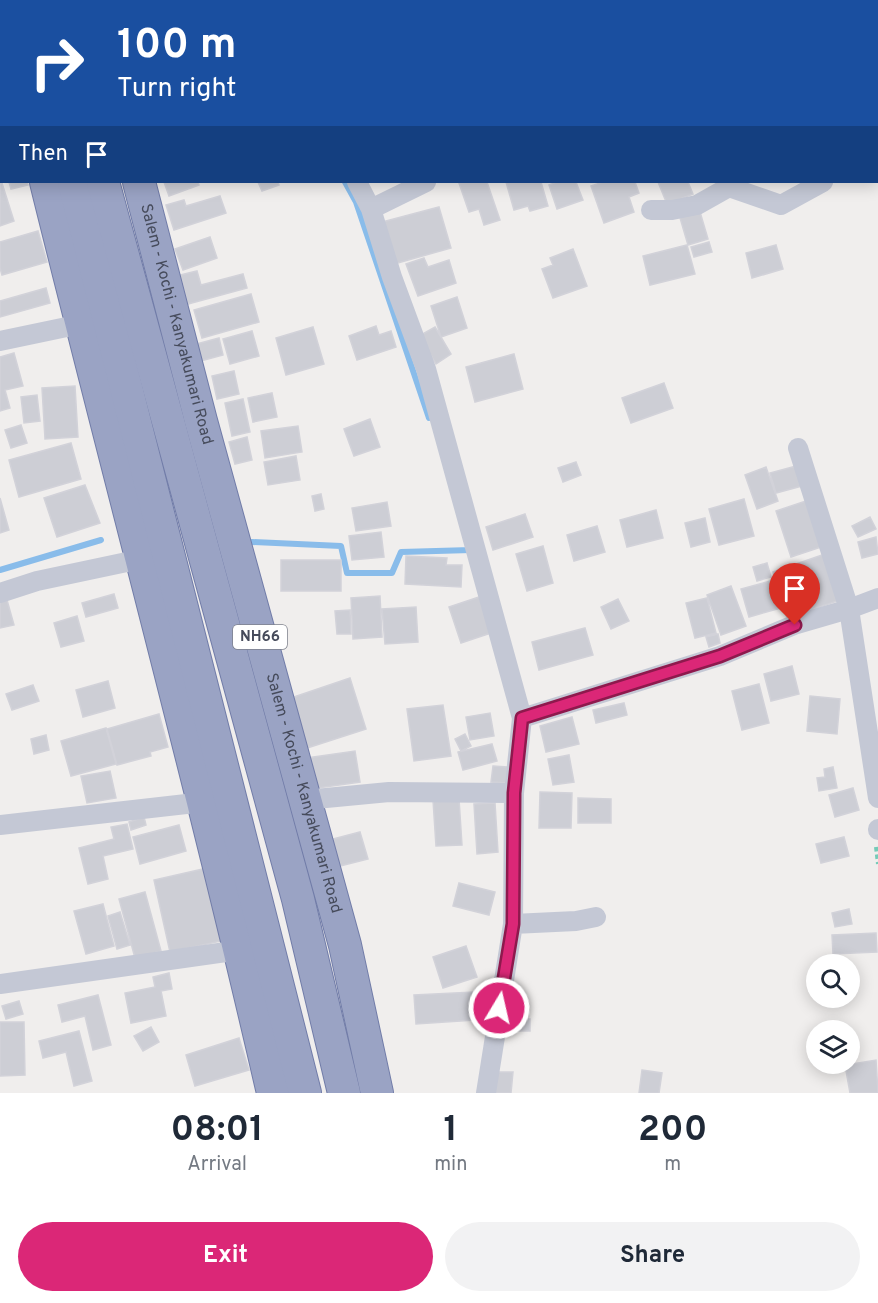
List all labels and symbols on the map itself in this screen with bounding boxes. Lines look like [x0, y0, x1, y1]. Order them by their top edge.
street label: Salem - Kochi - Kanyakumari Road [135, 202, 217, 447]
pin [769, 563, 820, 625]
road number: NH66 [233, 625, 287, 649]
street label: Salem - Kochi - Kanyakumari Road [261, 671, 346, 916]
position arrow [467, 976, 531, 1040]

